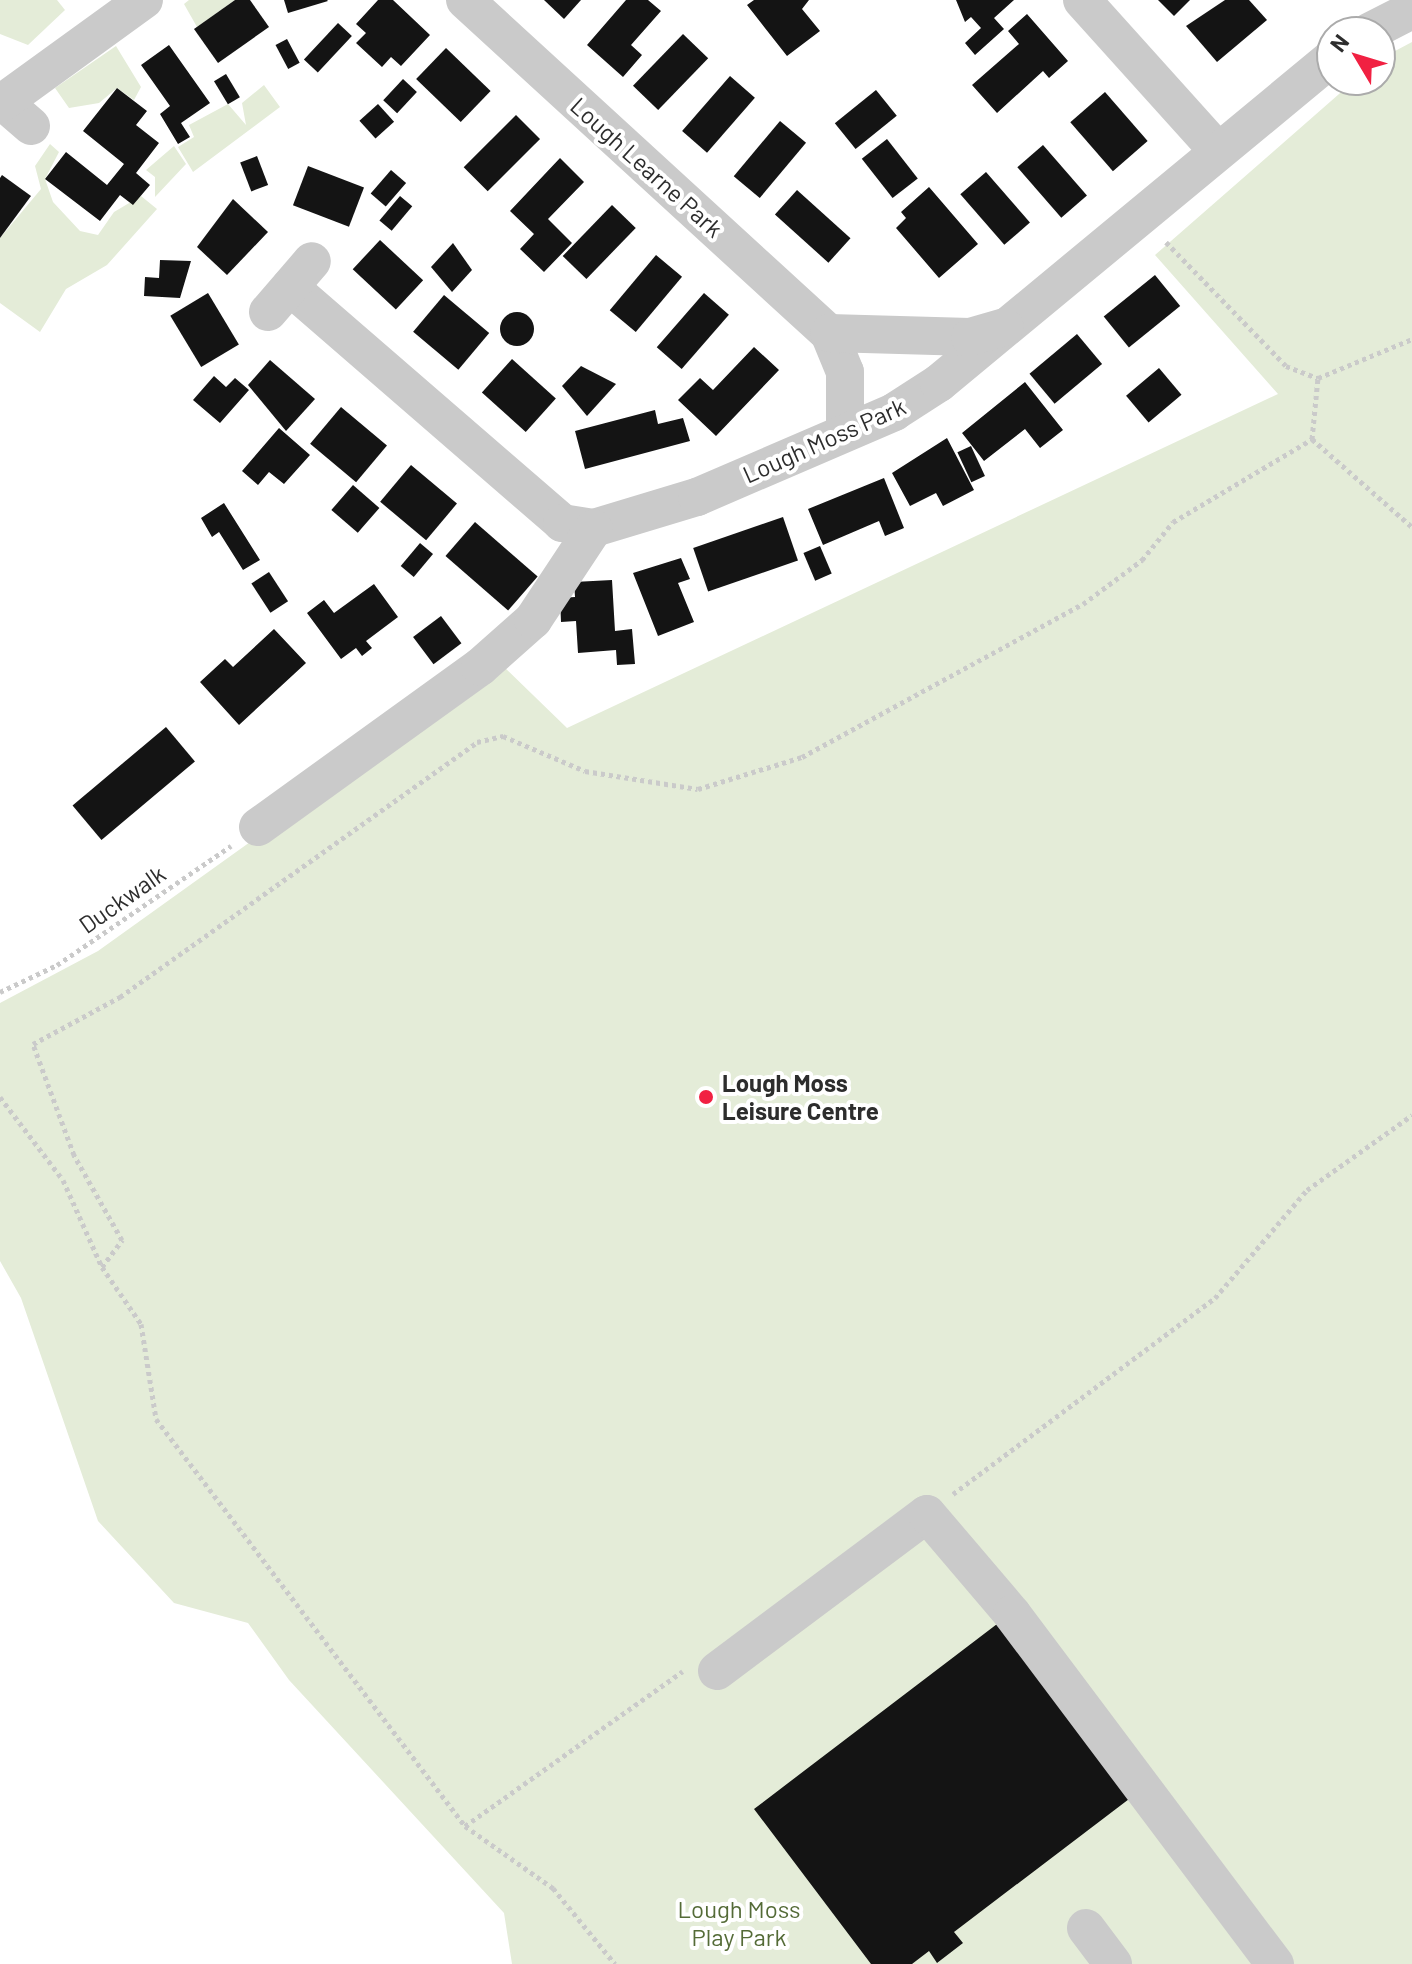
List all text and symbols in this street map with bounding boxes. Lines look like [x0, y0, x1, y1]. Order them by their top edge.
north arrow [1316, 16, 1396, 96]
text: N [1324, 29, 1353, 56]
street label: Lough Learne Park [565, 91, 729, 243]
street label: Lough Moss Park [738, 391, 910, 489]
street label: Duckwalk [73, 859, 171, 939]
place label: Lough Moss Leisure Centre [722, 1069, 879, 1125]
marker: Lough Moss Leisure Centre [697, 1088, 715, 1106]
park label: Lough Moss Play Park [677, 1895, 801, 1951]

